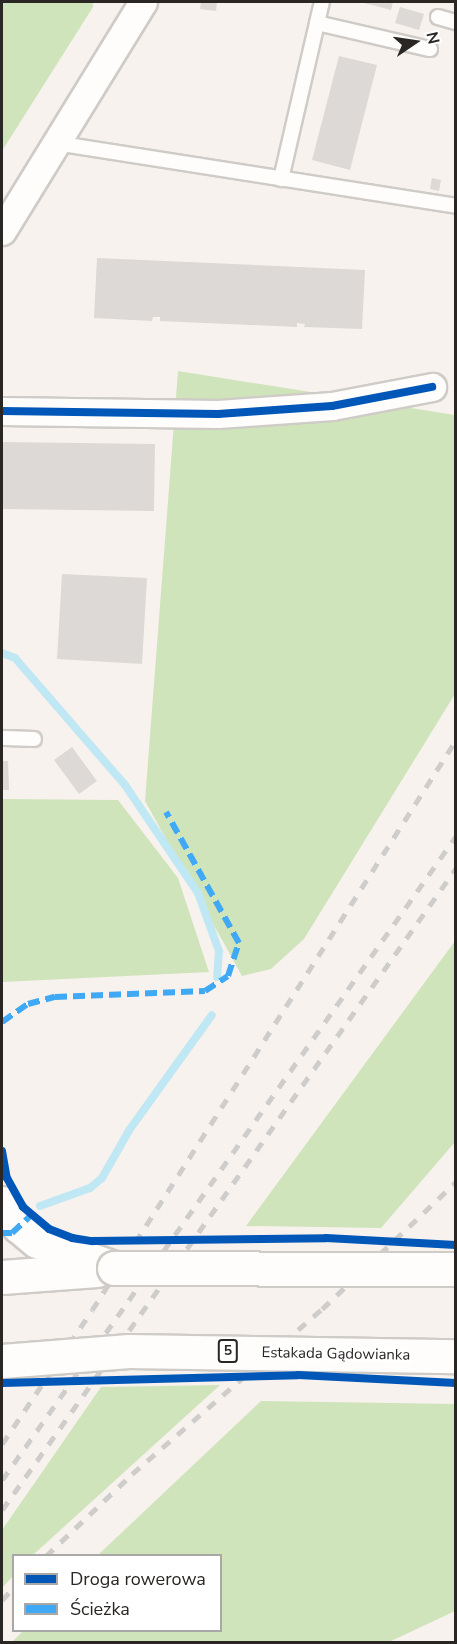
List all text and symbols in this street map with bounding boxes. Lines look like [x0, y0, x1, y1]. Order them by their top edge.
north arrow [385, 12, 445, 72]
text: N [420, 30, 445, 46]
road number: 5 [218, 1340, 238, 1362]
street label: Estakada Gądowianka [262, 1344, 410, 1364]
legend [12, 1554, 222, 1632]
text: Droga rowerowa [70, 1567, 206, 1591]
text: Ścieżka [70, 1597, 130, 1621]

